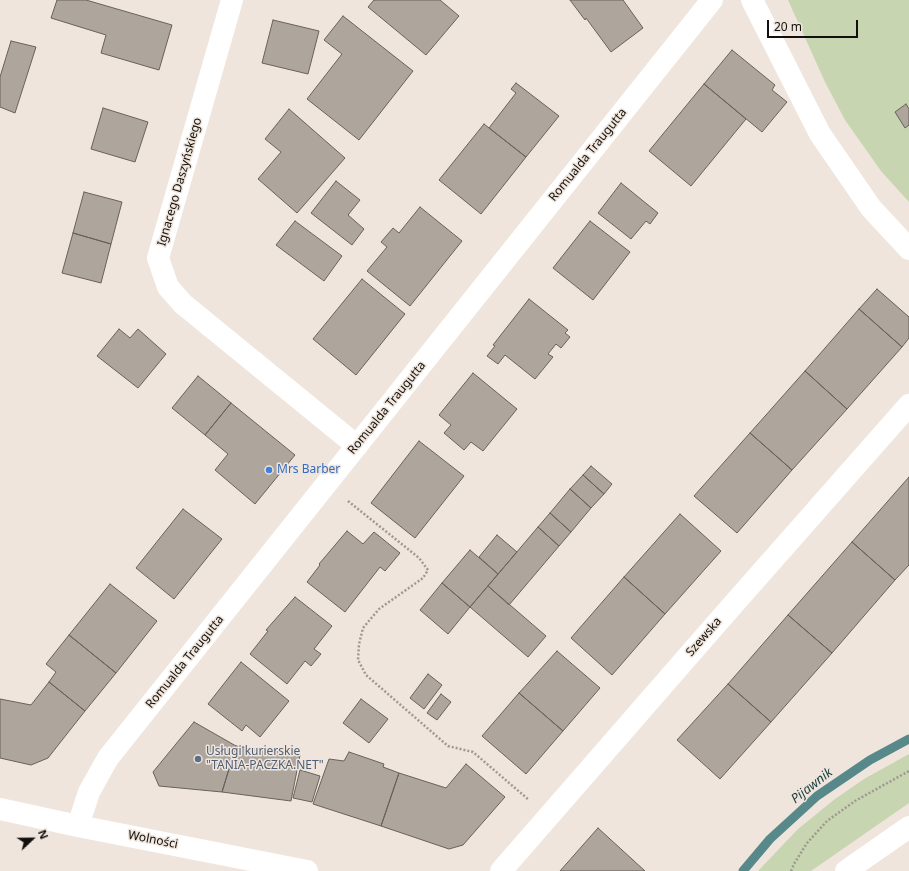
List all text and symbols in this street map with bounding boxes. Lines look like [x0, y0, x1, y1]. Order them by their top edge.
scale bar [769, 12, 860, 38]
text: 20 m [774, 18, 802, 35]
street label: Romualda Traugutta [546, 106, 630, 204]
street label: Ignacego Daszyńskiego [155, 116, 205, 248]
street label: Romualda Traugutta [345, 359, 429, 457]
place label: Mrs Barber [277, 463, 340, 477]
marker: Mrs Barber [264, 465, 274, 475]
street label: Romualda Traugutta [143, 613, 227, 711]
street label: Szewska [683, 615, 725, 659]
place label: Usługi kurierskie "TANIA-PACZKA.NET" [206, 745, 324, 773]
marker: Usługi kurierskie "TANIA-PACZKA.NET" [193, 754, 203, 764]
water label: Pijawnik [788, 765, 836, 807]
north arrow [12, 819, 52, 859]
text: N [35, 827, 52, 841]
street label: Wolności [127, 828, 179, 852]

